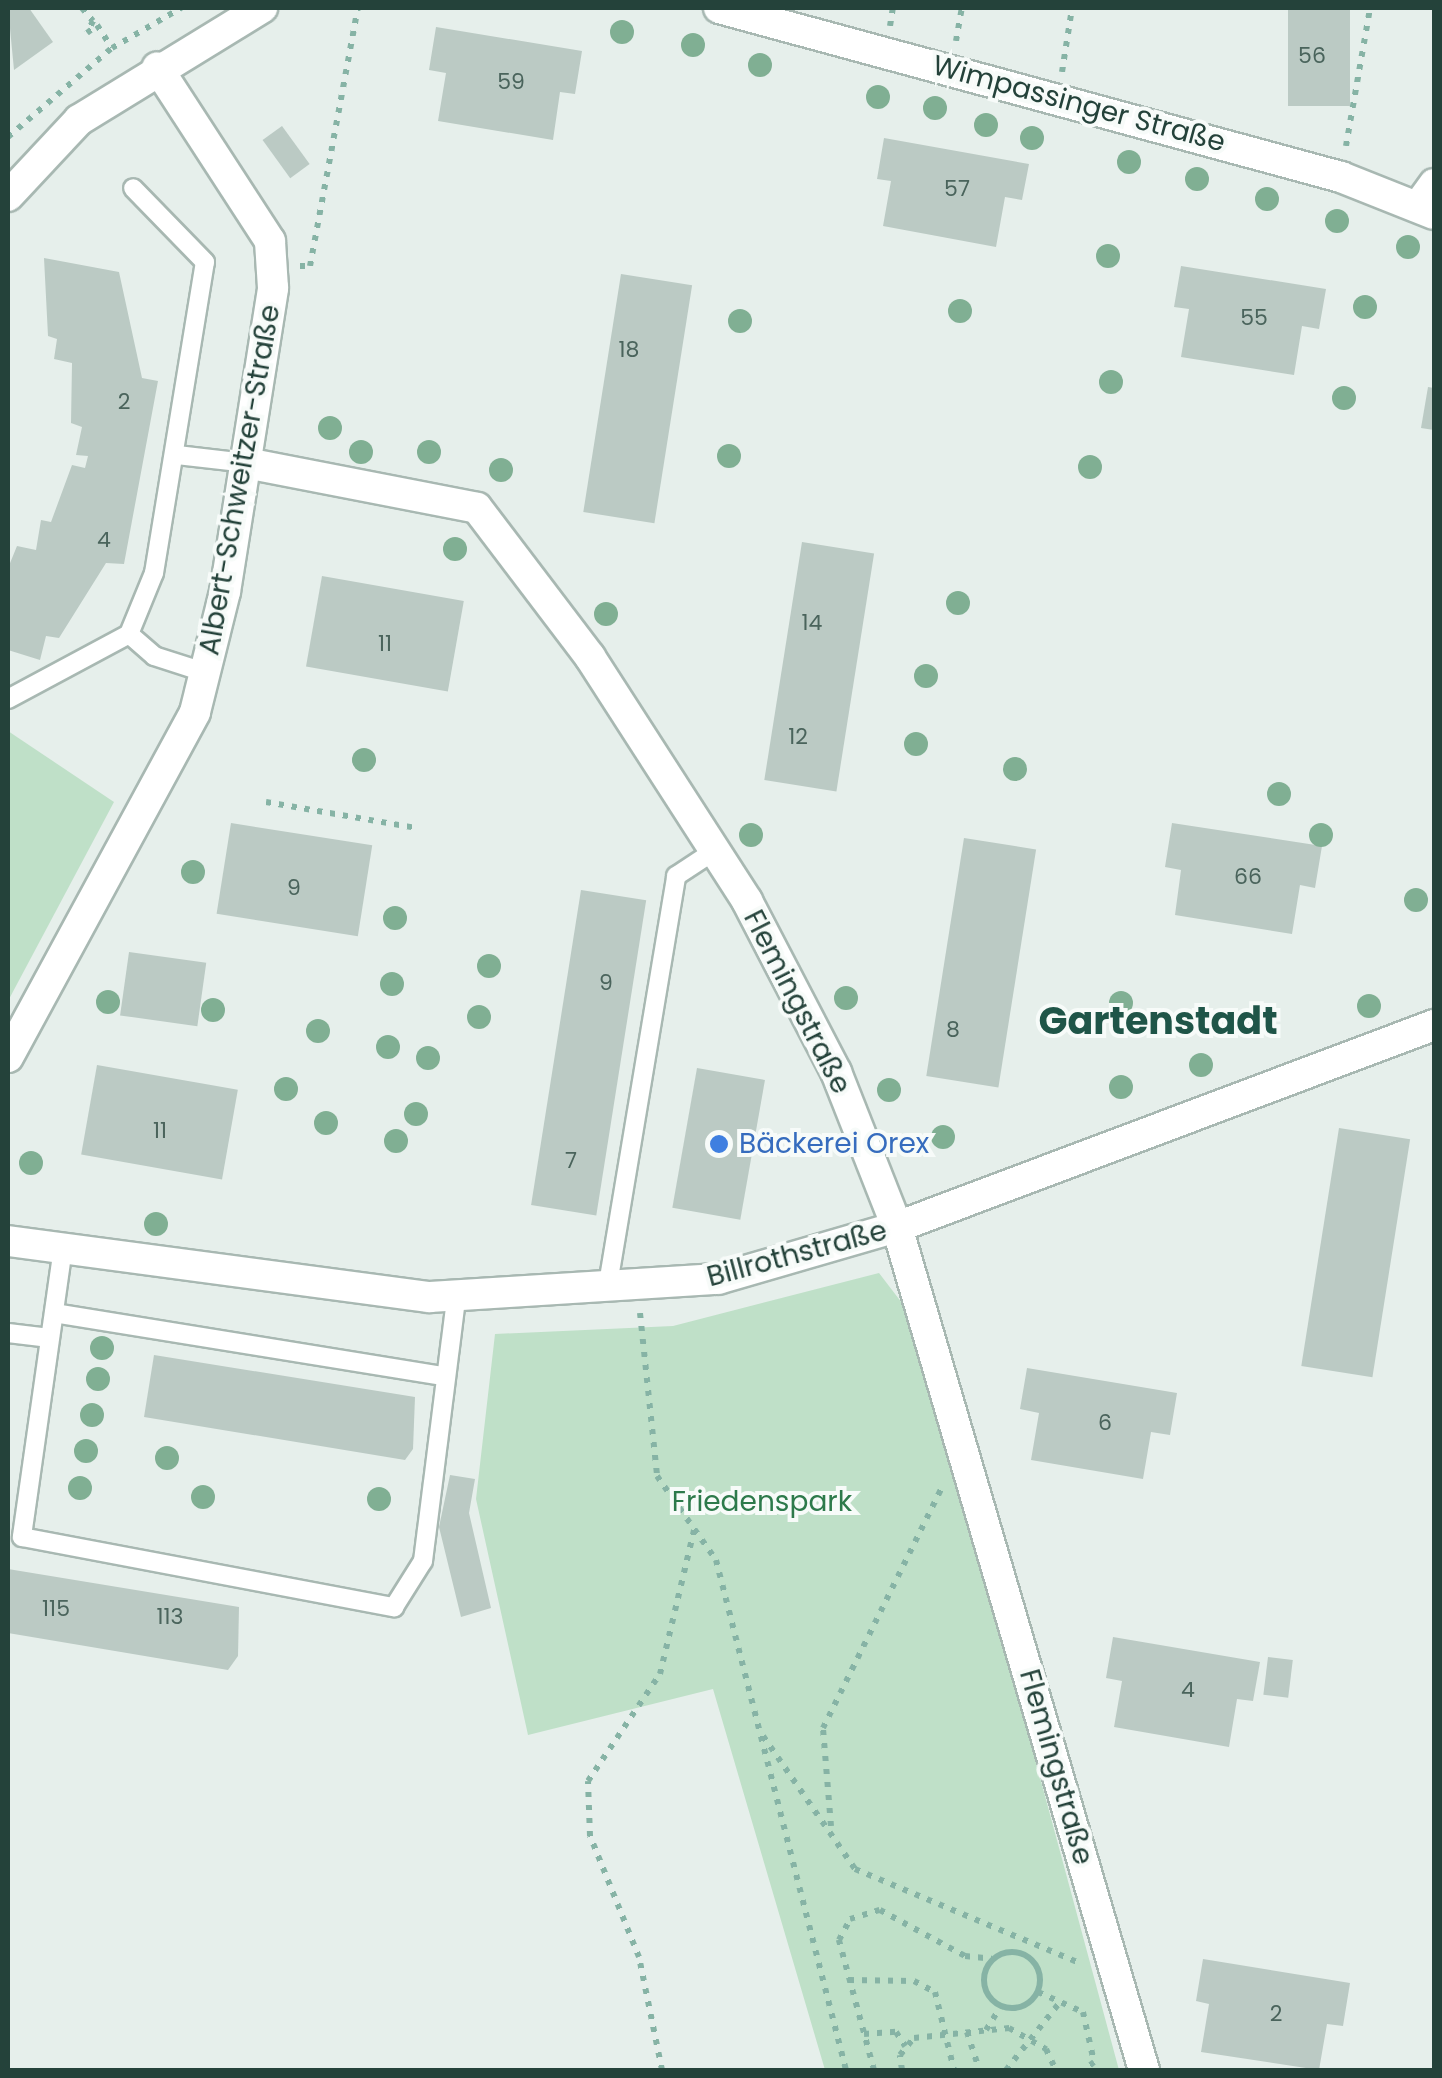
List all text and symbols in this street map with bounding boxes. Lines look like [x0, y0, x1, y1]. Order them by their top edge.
house number: 56 [1298, 43, 1326, 69]
street label: Wimpassinger Straße [929, 49, 1229, 159]
house number: 59 [497, 69, 525, 95]
house number: 57 [944, 176, 970, 202]
street label: Albert-Schweitzer-Straße [193, 302, 287, 658]
house number: 55 [1240, 305, 1268, 331]
house number: 18 [619, 337, 639, 363]
house number: 2 [118, 389, 130, 415]
house number: 4 [97, 527, 111, 553]
house number: 14 [802, 610, 822, 636]
house number: 11 [378, 631, 392, 657]
house number: 12 [788, 724, 808, 750]
house number: 66 [1234, 864, 1262, 890]
house number: 9 [287, 875, 301, 901]
street label: Flemingstraße [736, 905, 858, 1099]
house number: 9 [599, 970, 613, 996]
district label: Gartenstadt [1038, 998, 1278, 1044]
house number: 8 [946, 1017, 960, 1043]
house number: 11 [153, 1118, 167, 1144]
place label: Bäckerei Orex [739, 1127, 929, 1161]
marker: Bäckerei Orex [708, 1133, 730, 1155]
house number: 7 [565, 1148, 577, 1174]
street label: Billrothstraße [703, 1214, 891, 1294]
house number: 6 [1098, 1410, 1112, 1436]
park label: Friedenspark [672, 1485, 852, 1519]
house number: 115 [42, 1596, 70, 1622]
house number: 113 [156, 1604, 184, 1630]
street label: Flemingstraße [1012, 1666, 1100, 1868]
house number: 4 [1181, 1677, 1195, 1703]
house number: 2 [1270, 2001, 1282, 2027]

